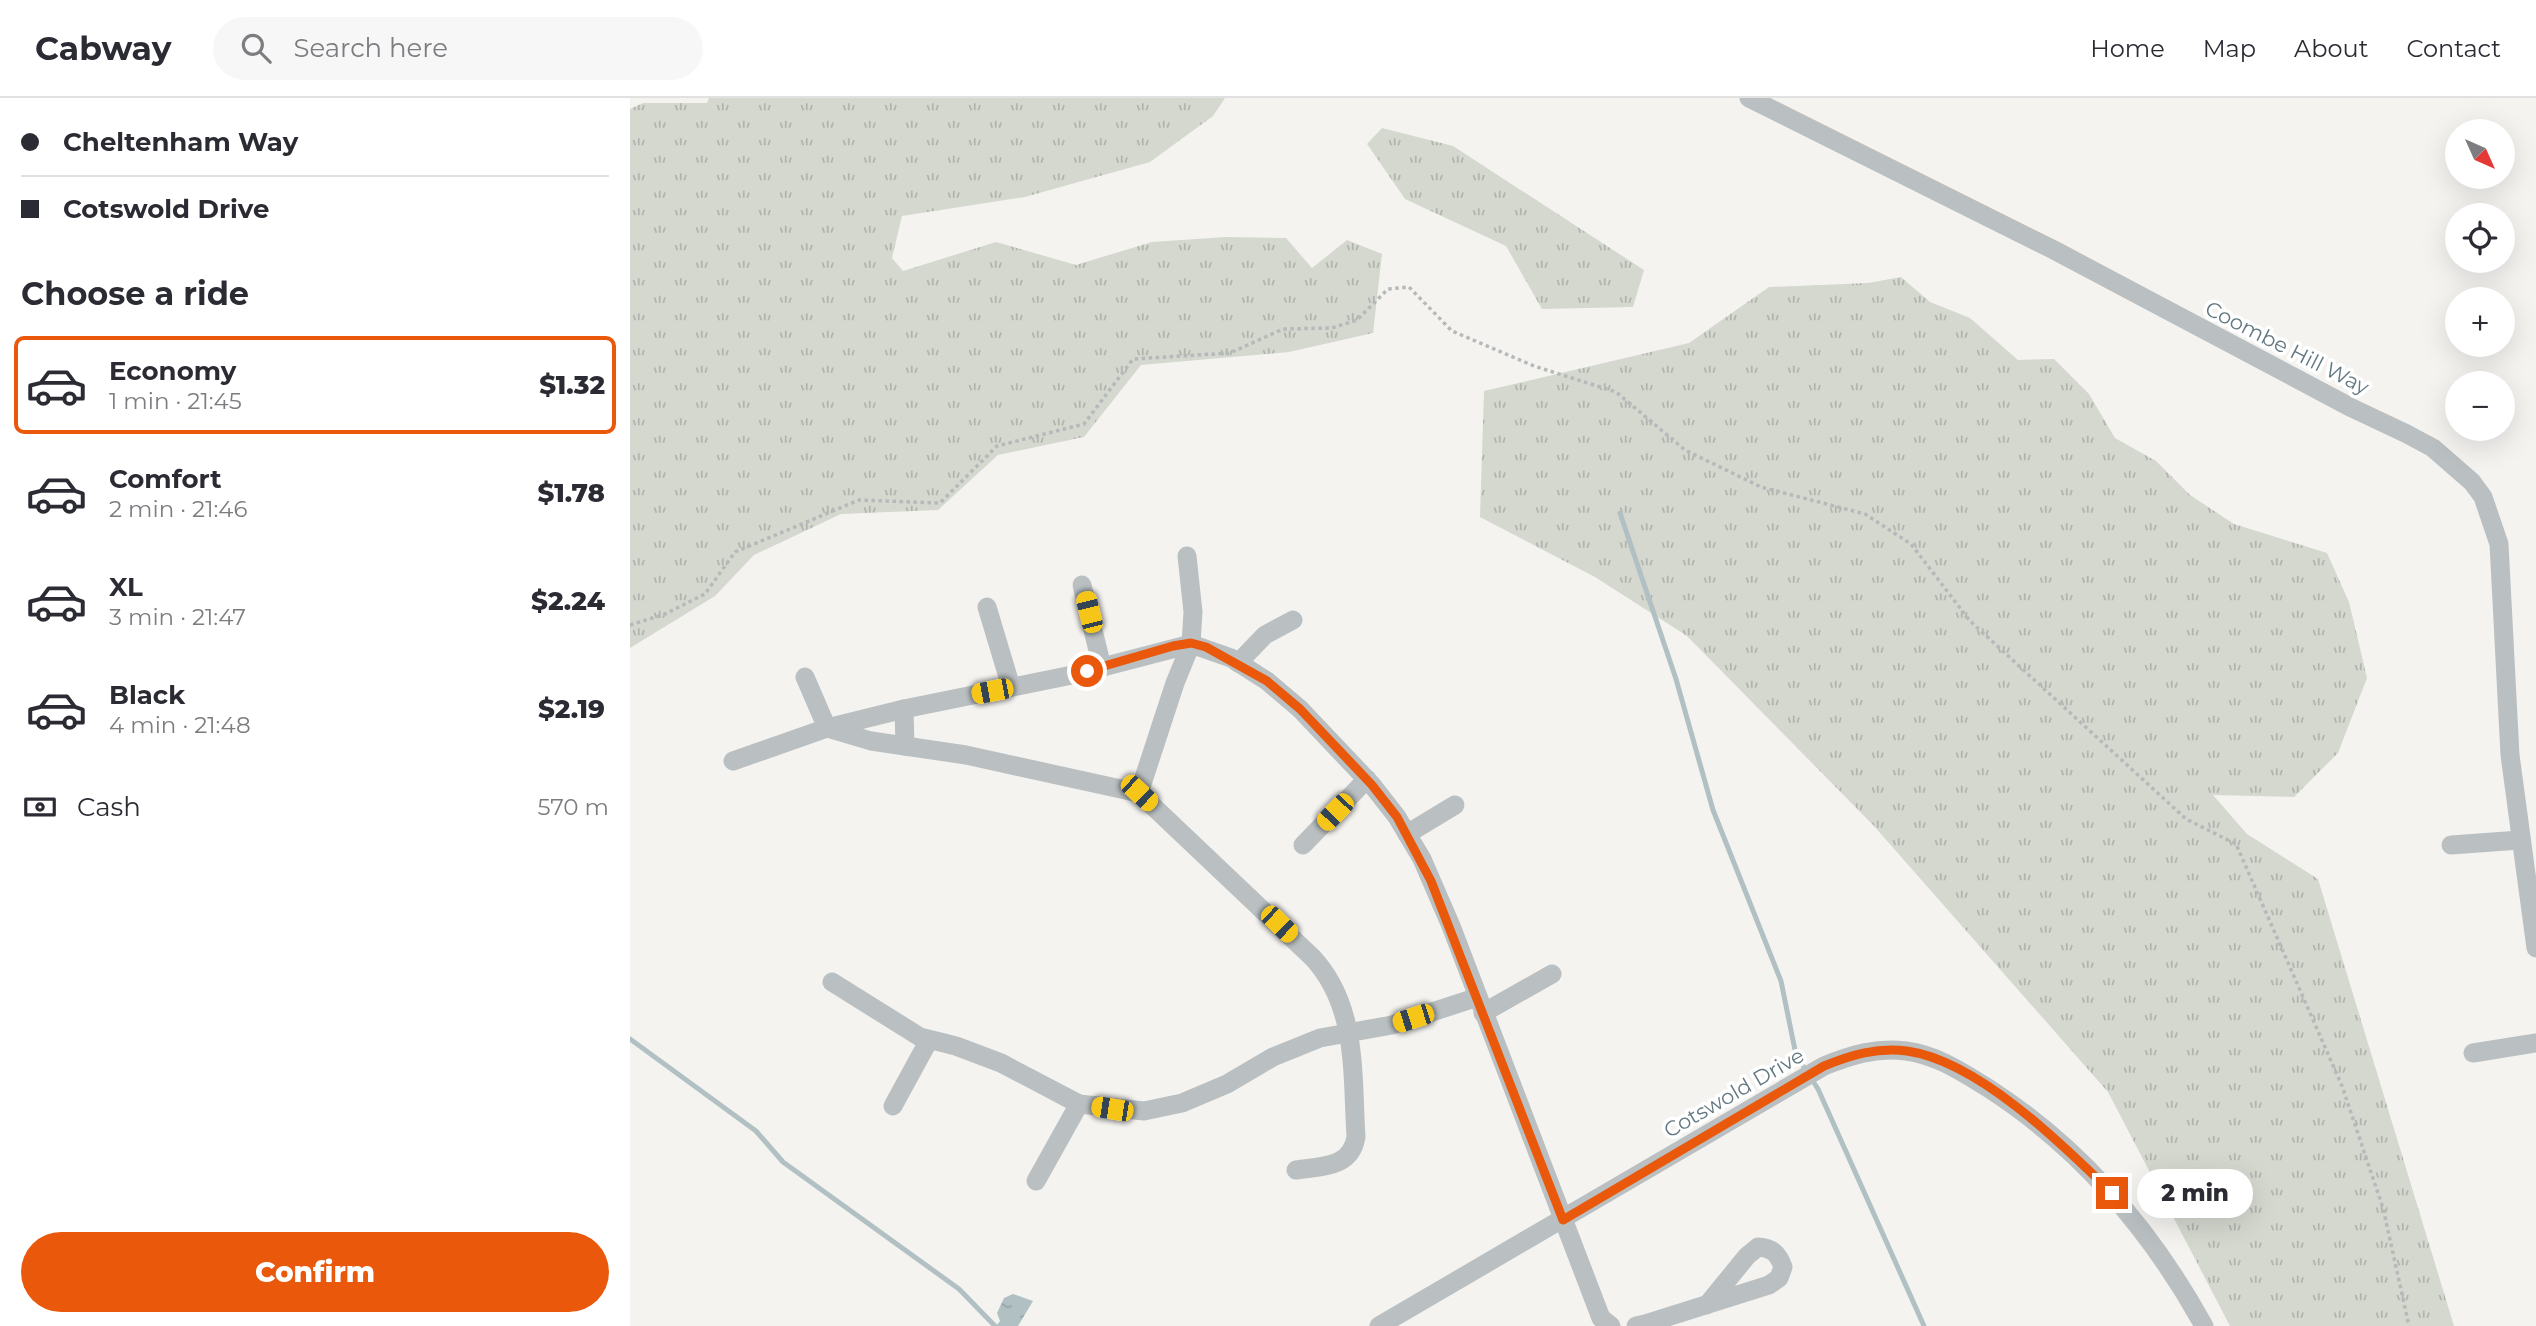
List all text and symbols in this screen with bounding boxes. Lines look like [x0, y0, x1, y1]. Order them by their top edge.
search box [213, 17, 703, 80]
text: Cabway [35, 28, 171, 68]
icon: search [237, 29, 275, 67]
text: Search here [293, 32, 448, 64]
text: Home [2090, 34, 2165, 63]
text: Map [2203, 34, 2256, 63]
text: About [2294, 34, 2368, 63]
text: Contact [2406, 34, 2501, 63]
north arrow [2445, 119, 2515, 189]
map controls [2445, 119, 2515, 441]
text: Cheltenham Way [63, 126, 298, 158]
text: Cotswold Drive [63, 193, 269, 225]
button: locate [2445, 203, 2515, 273]
text: Choose a ride [21, 274, 249, 313]
button: + [2445, 287, 2515, 357]
street label: Coombe Hill Way [2201, 295, 2374, 400]
icon: car [25, 354, 88, 417]
text: Economy [109, 355, 236, 387]
text: $1.32 [539, 369, 605, 401]
button: − [2445, 371, 2515, 441]
text: 1 min · 21:45 [109, 387, 242, 415]
icon: car [25, 462, 88, 525]
text: Comfort [109, 463, 221, 495]
text: $1.78 [538, 477, 605, 509]
text: 2 min · 21:46 [109, 495, 248, 523]
icon: car [25, 570, 88, 633]
text: XL [109, 571, 143, 603]
text: $2.24 [531, 585, 605, 617]
car [1074, 589, 1105, 635]
text: 3 min · 21:47 [109, 603, 246, 631]
route start [1071, 655, 1103, 687]
car [970, 677, 1015, 705]
icon: car [25, 678, 88, 741]
text: Black [109, 679, 185, 711]
text: $2.19 [538, 693, 605, 725]
text: 4 min · 21:48 [109, 711, 251, 739]
car [1117, 771, 1162, 815]
icon: cash [21, 788, 59, 826]
car [1313, 790, 1358, 834]
text: Cash [77, 791, 141, 823]
text: 570 m [538, 793, 609, 821]
car [1257, 902, 1302, 946]
car [1390, 1002, 1437, 1034]
street label: Cotswold Drive [1659, 1042, 1808, 1143]
car [1090, 1095, 1135, 1123]
callout: 2 min [2136, 1168, 2252, 1218]
route end [2096, 1177, 2128, 1209]
text: 2 min [2161, 1179, 2229, 1207]
button: Confirm [21, 1232, 609, 1312]

